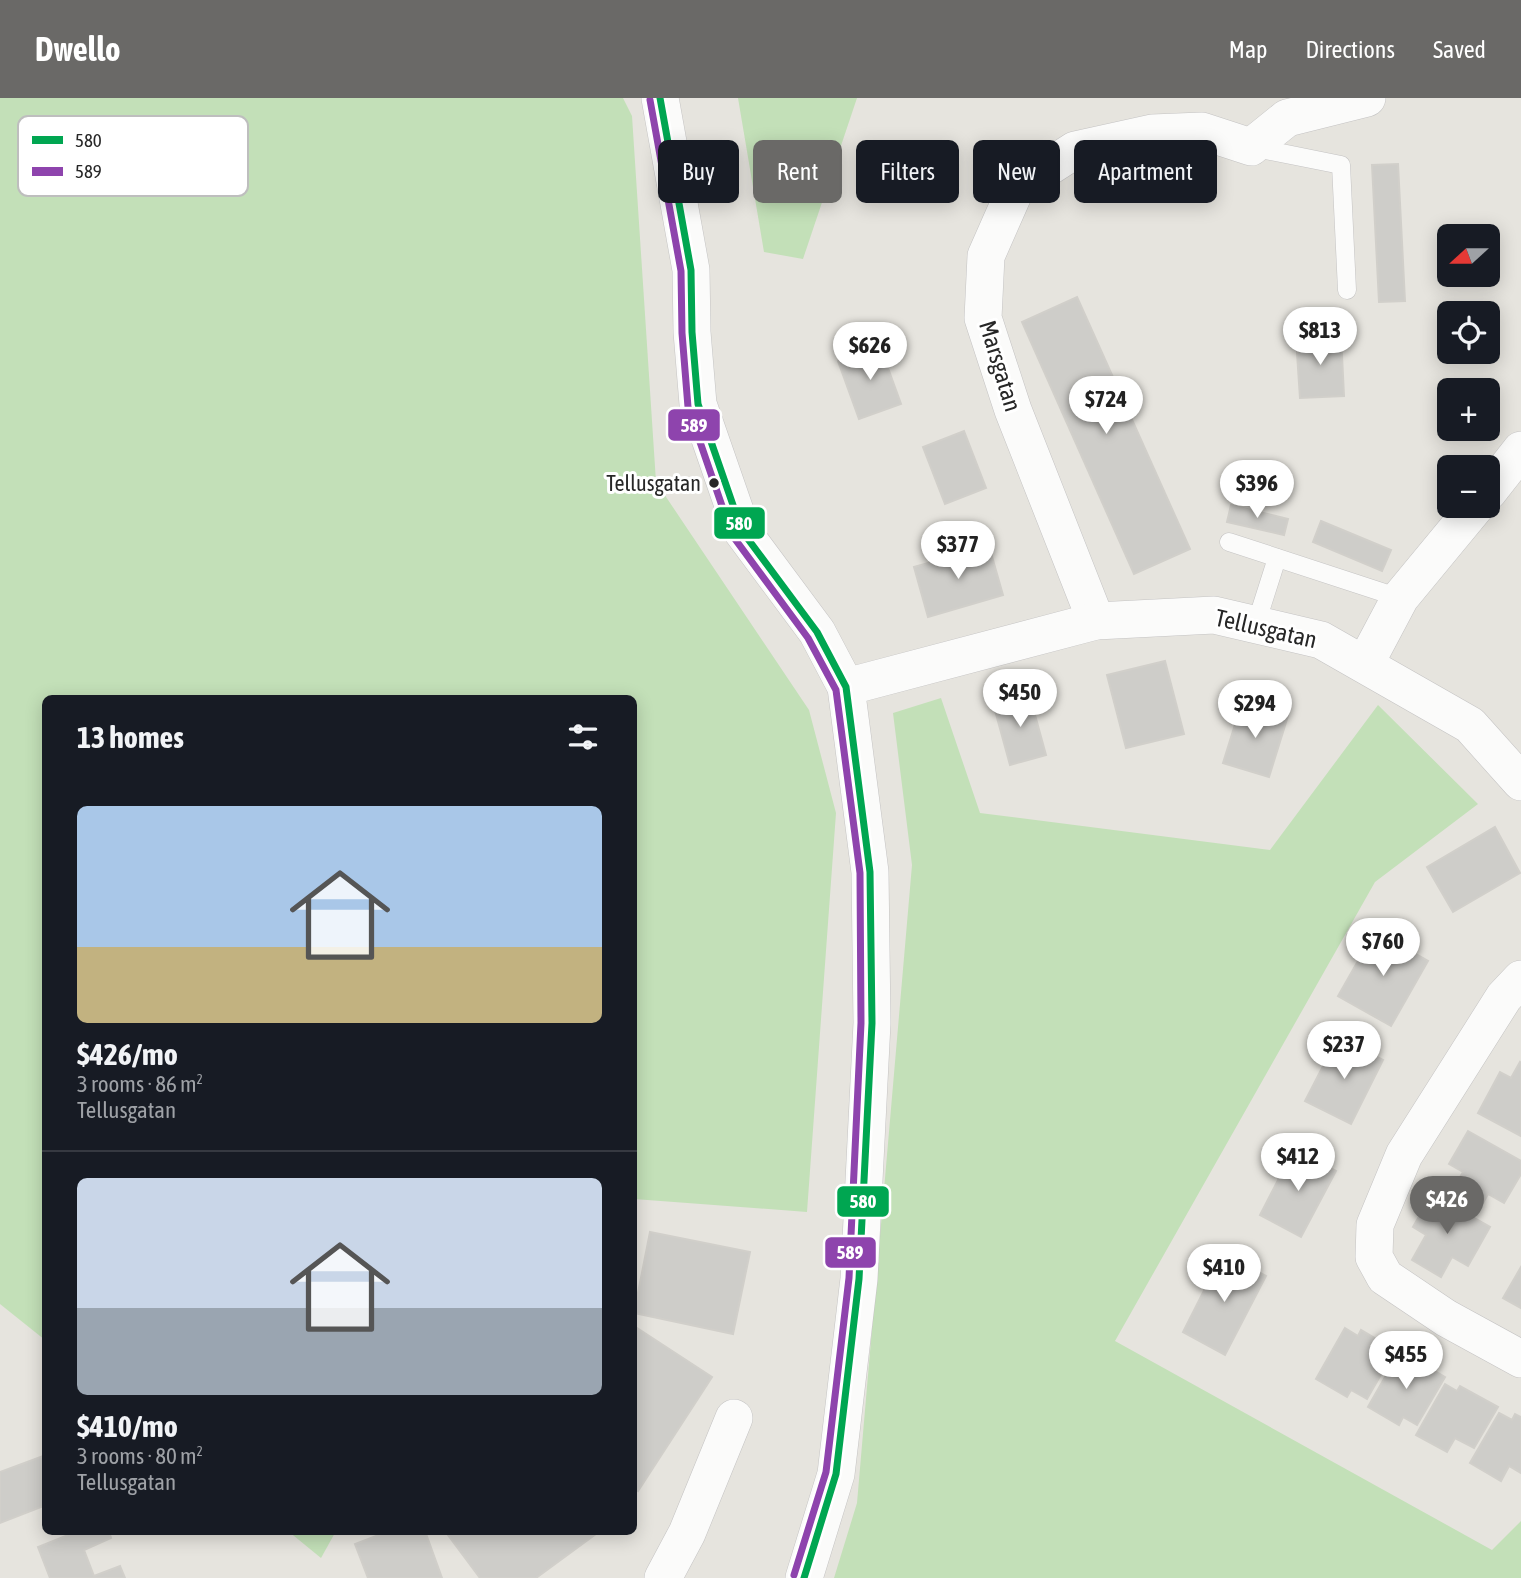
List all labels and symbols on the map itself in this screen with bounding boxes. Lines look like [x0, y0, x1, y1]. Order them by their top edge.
legend [18, 116, 248, 196]
text: 580 [75, 129, 102, 151]
text: 589 [75, 160, 102, 182]
north arrow [1437, 224, 1500, 287]
pin: $813 [1279, 308, 1361, 367]
street label: Marsgatan [974, 317, 1027, 415]
pin: $626 [829, 322, 911, 382]
pin: $724 [1065, 376, 1147, 436]
line badge: 589 [667, 408, 721, 442]
text: 589 [681, 414, 707, 436]
pin: $396 [1216, 460, 1298, 520]
place label: Tellusgatan [606, 470, 701, 496]
marker: Tellusgatan [707, 476, 721, 490]
line badge: 580 [713, 506, 766, 540]
text: 580 [726, 512, 752, 534]
pin: $377 [917, 522, 999, 581]
street label: Tellusgatan [1213, 604, 1320, 653]
pin: $450 [979, 670, 1061, 729]
pin: $294 [1214, 680, 1296, 740]
pin: $760 [1342, 918, 1424, 978]
pin: $237 [1303, 1021, 1385, 1081]
pin: $412 [1257, 1134, 1339, 1193]
pin: $426 [1406, 1176, 1488, 1236]
line badge: 580 [836, 1185, 890, 1218]
text: 580 [850, 1190, 876, 1212]
line badge: 589 [824, 1236, 877, 1269]
text: 589 [837, 1241, 863, 1263]
pin: $410 [1183, 1244, 1265, 1304]
pin: $455 [1365, 1332, 1447, 1391]

